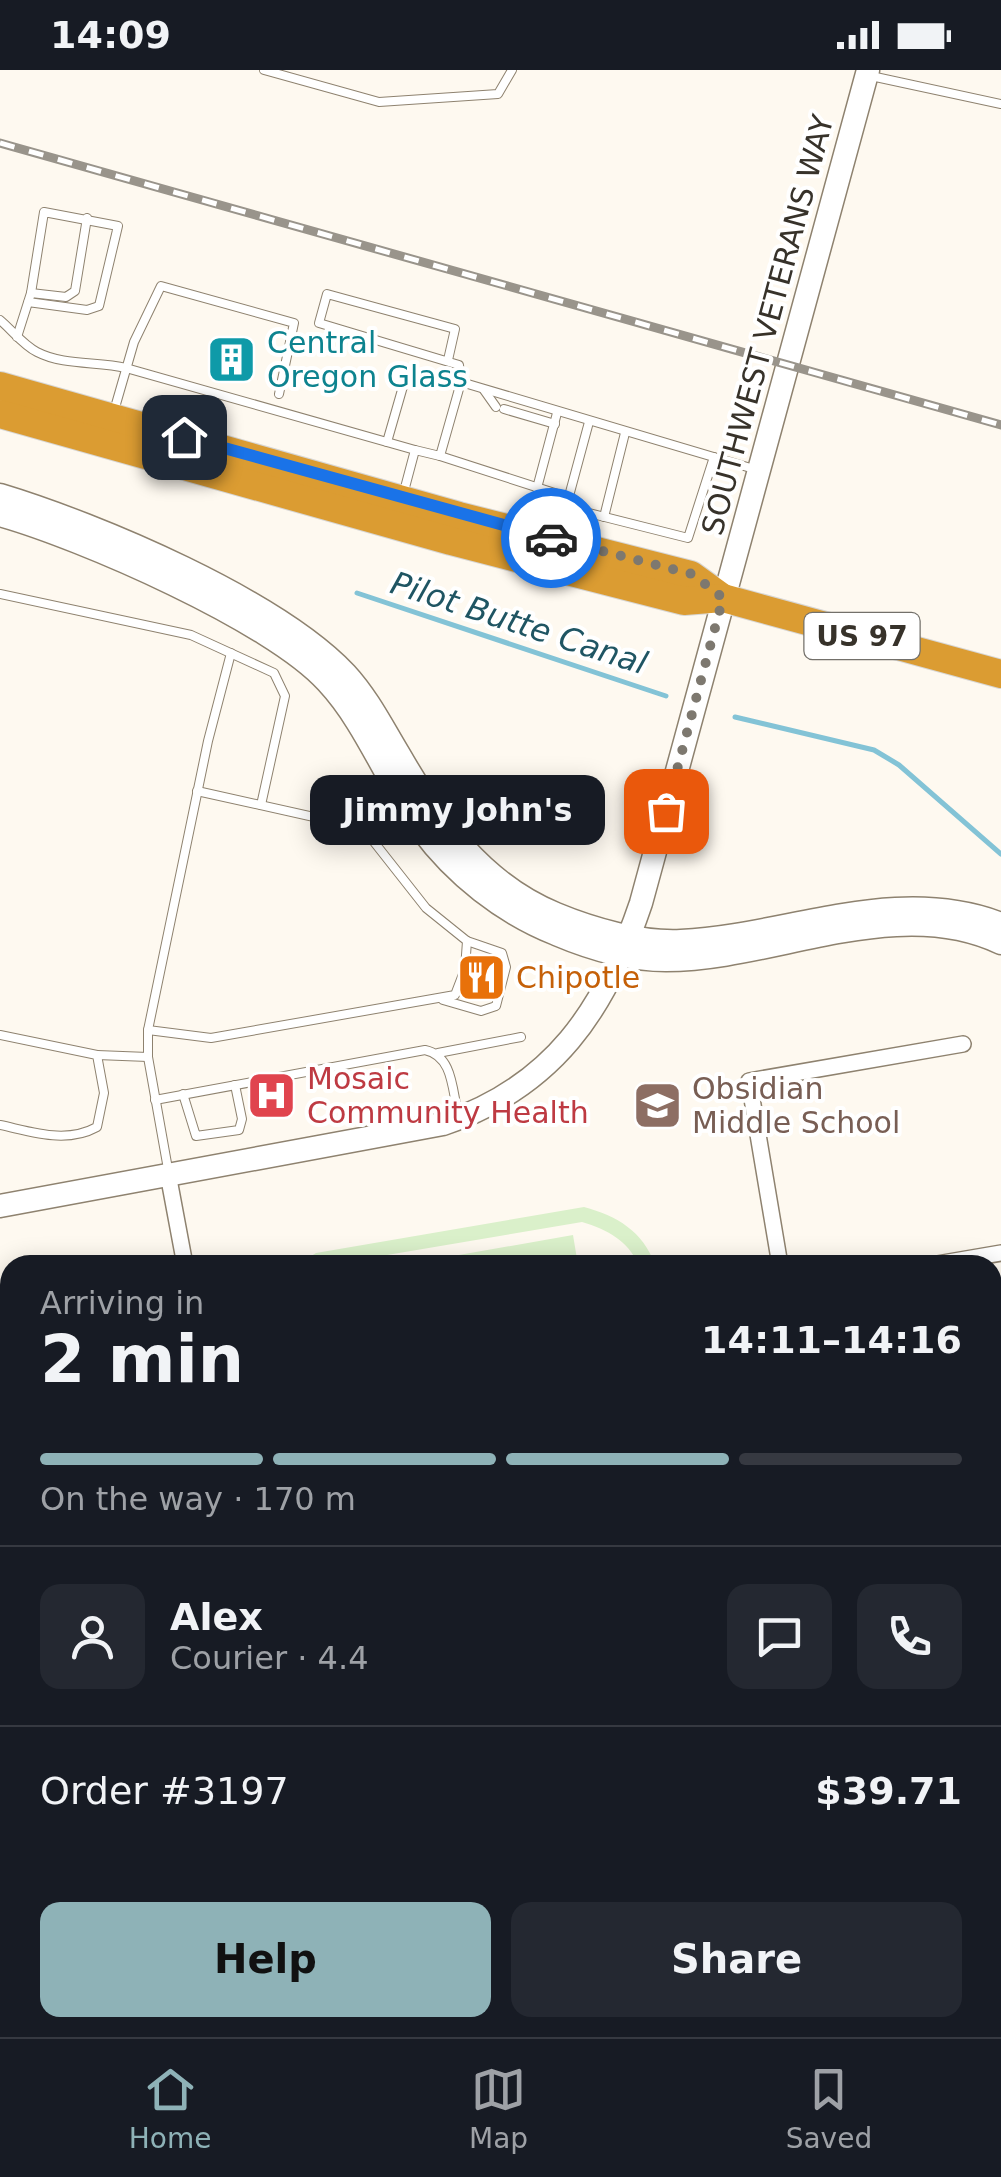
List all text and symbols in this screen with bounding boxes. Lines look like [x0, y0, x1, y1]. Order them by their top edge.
text: 14:09 [50, 13, 171, 57]
street label: SOUTHWEST VETERANS WAY [695, 110, 841, 539]
place label: Central Oregon Glass [267, 325, 468, 394]
building icon: Central Oregon Glass [206, 334, 258, 386]
pin [142, 395, 227, 480]
icon: home [157, 410, 212, 465]
courier [501, 488, 601, 588]
icon: car [524, 511, 579, 566]
water label: Pilot Butte Canal [386, 564, 652, 682]
road number: US 97 [804, 613, 920, 659]
pin [624, 769, 709, 854]
callout: Jimmy John's [311, 776, 606, 846]
icon: bag [639, 784, 694, 839]
text: Jimmy John's [343, 791, 572, 829]
restaurant icon: Chipotle [455, 952, 507, 1004]
place label: Chipotle [516, 960, 640, 995]
place label: Mosaic Community Health [307, 1061, 589, 1130]
hospital icon: Mosaic Community Health [246, 1070, 298, 1122]
place label: Obsidian Middle School [692, 1071, 900, 1140]
school or university icon: Obsidian Middle School [631, 1080, 683, 1132]
text: Arriving in [40, 1284, 204, 1322]
text: 14:11–14:16 [701, 1318, 962, 1362]
text: 2 min [40, 1322, 244, 1397]
text: On the way · 170 m [40, 1480, 356, 1518]
button: person [40, 1584, 145, 1689]
button: chat [727, 1584, 832, 1689]
button: phone [857, 1584, 962, 1689]
text: Alex [170, 1595, 263, 1639]
text: Courier · 4.4 [170, 1639, 369, 1677]
text: Order #3197 [40, 1769, 289, 1813]
text: $39.71 [815, 1769, 962, 1813]
button: Help [40, 1902, 491, 2017]
button: Share [511, 1902, 962, 2017]
tab: Home [129, 2062, 211, 2155]
tab: Map [469, 2062, 528, 2155]
tab: Saved [786, 2062, 872, 2155]

